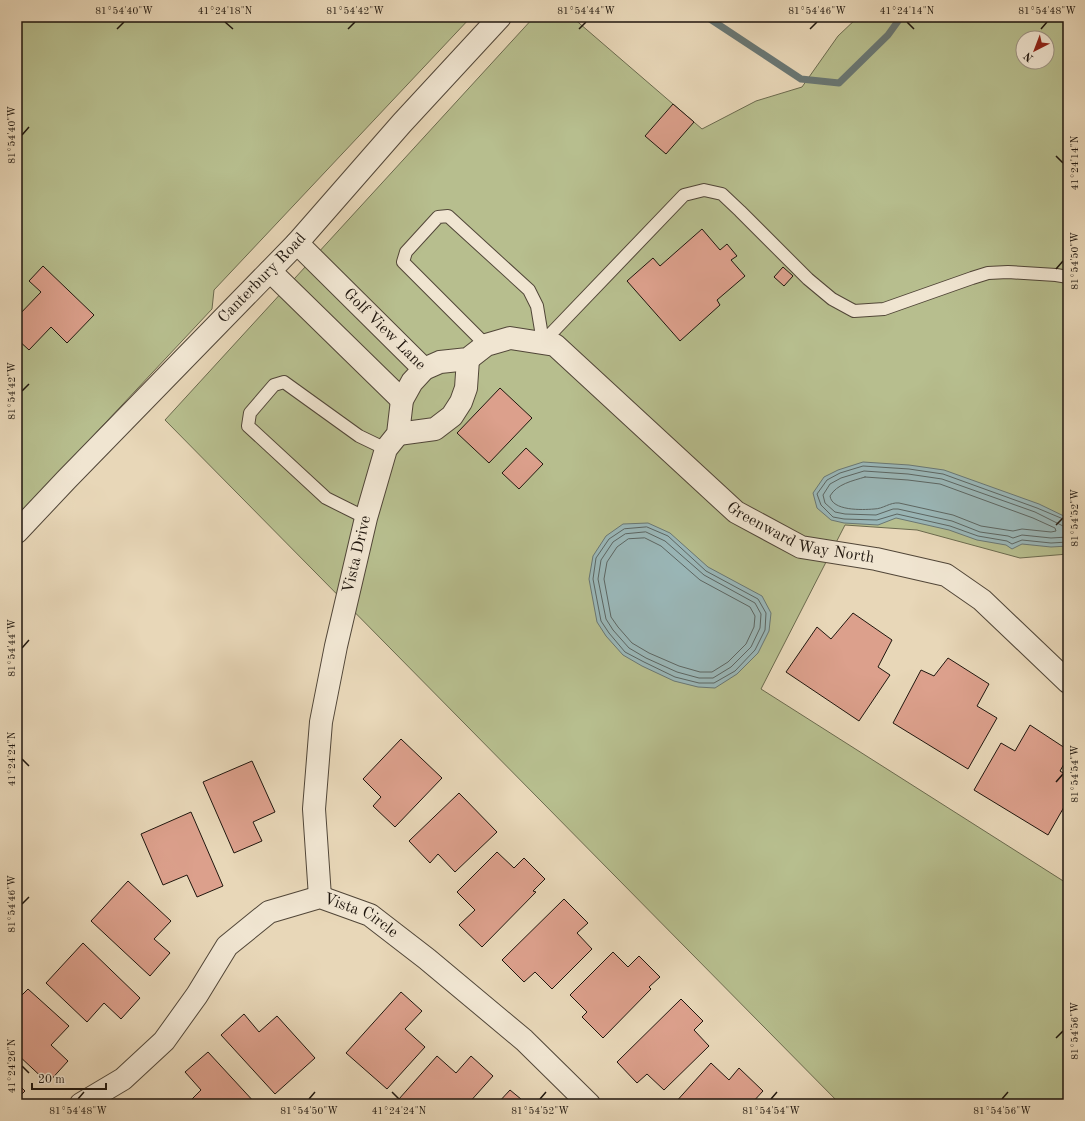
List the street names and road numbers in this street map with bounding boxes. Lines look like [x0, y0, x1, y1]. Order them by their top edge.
street label: Canterbury Road [215, 230, 310, 326]
street label: Golf View Lane [340, 286, 428, 374]
street label: Greenward Way North [723, 499, 876, 567]
street label: Vista Drive [341, 514, 374, 595]
street label: Vista Circle [321, 891, 401, 941]

